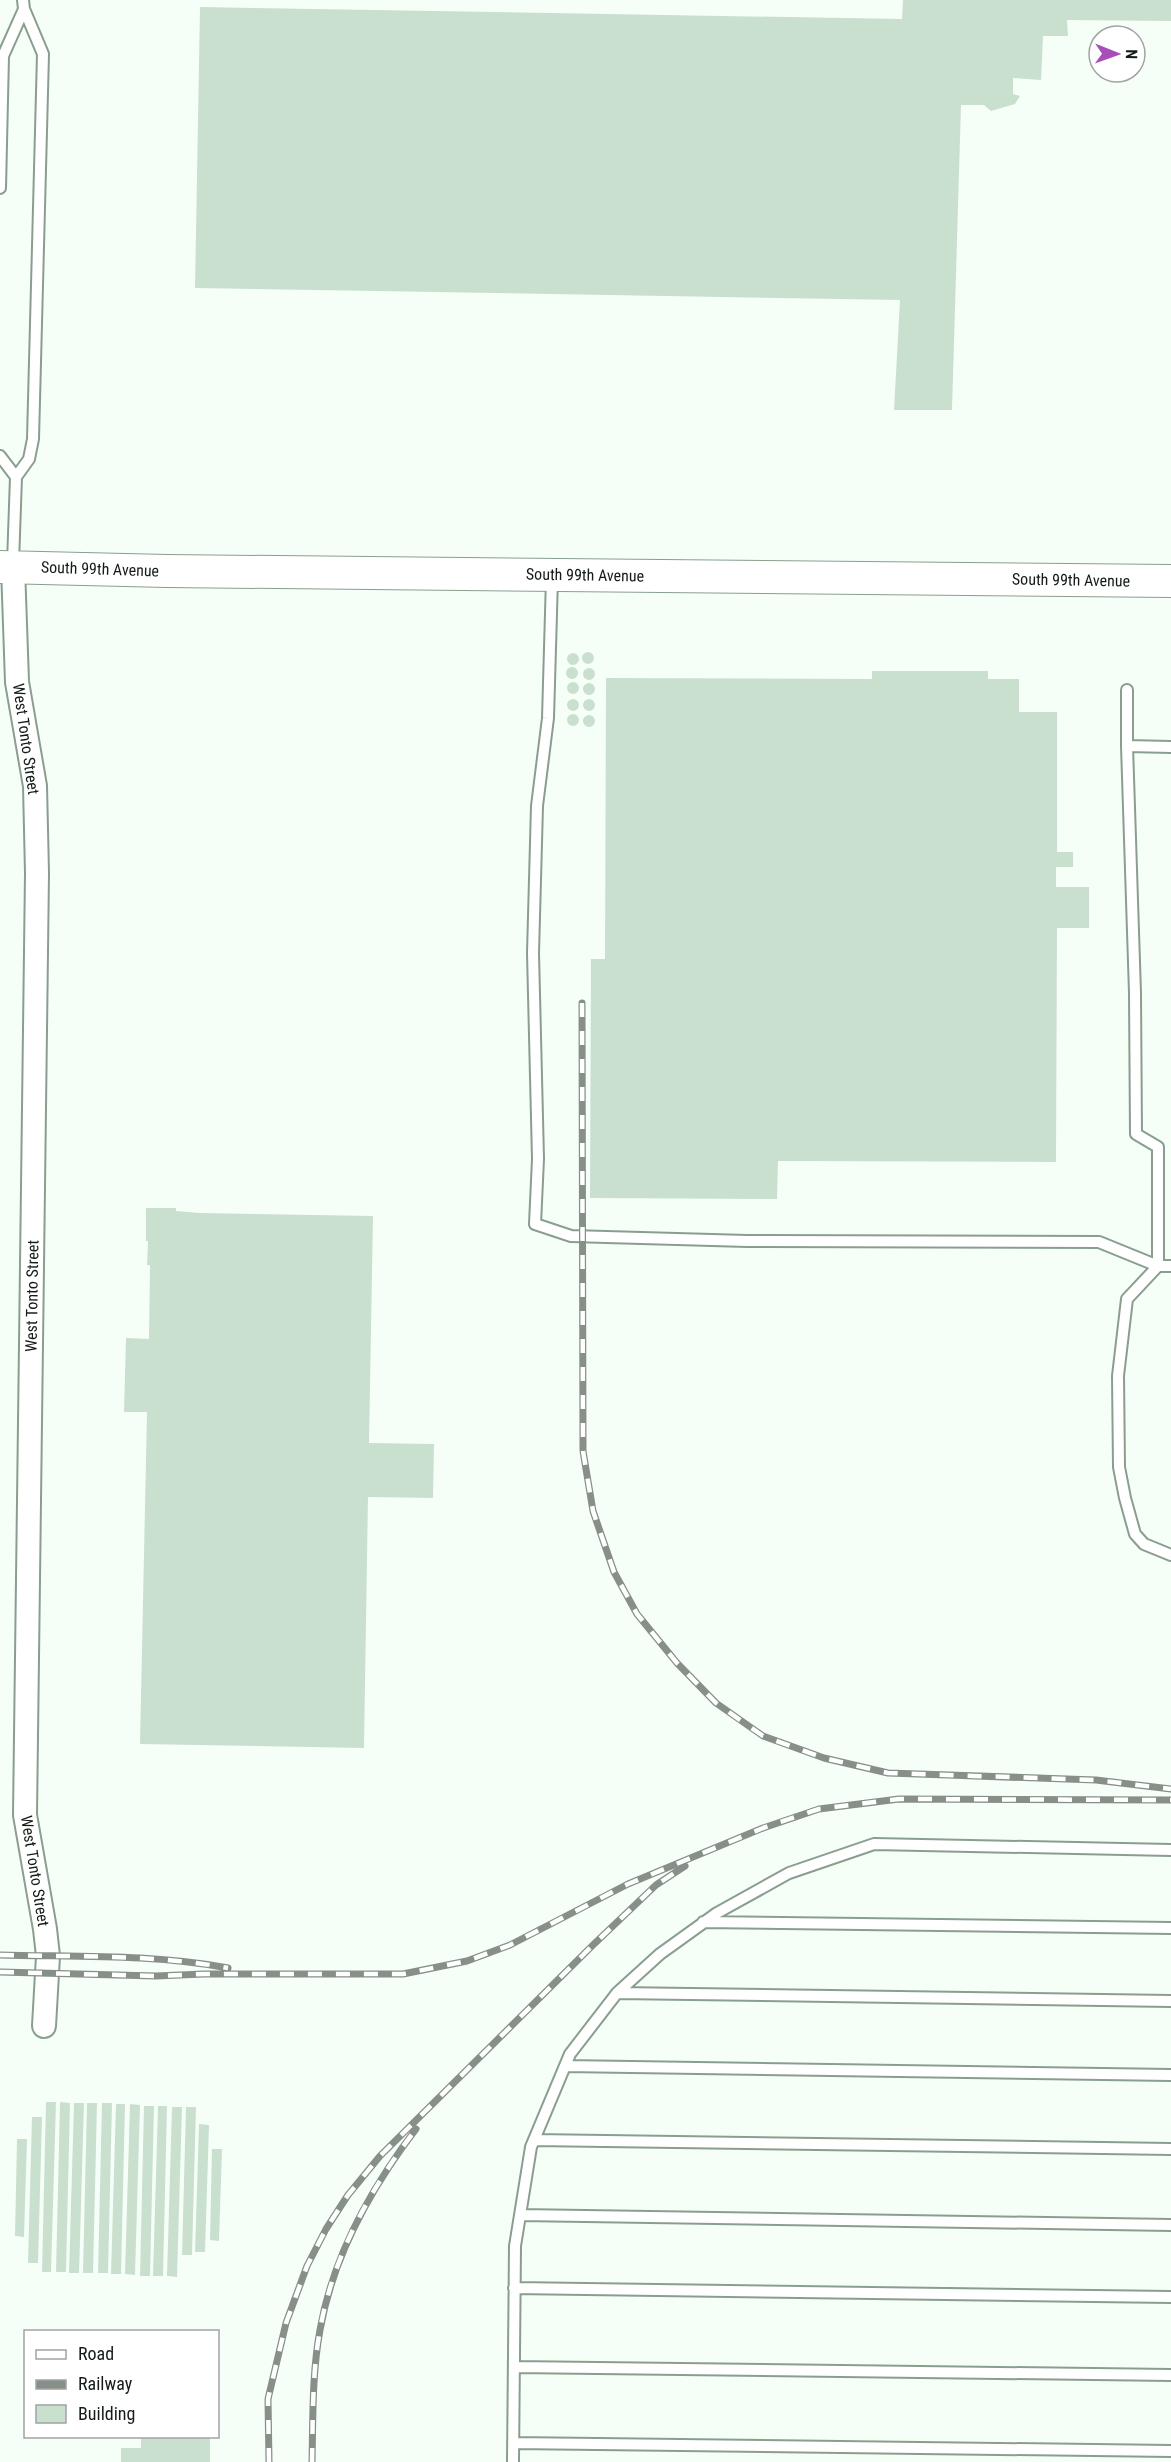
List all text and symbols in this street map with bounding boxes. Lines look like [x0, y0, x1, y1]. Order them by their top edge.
north arrow [1087, 24, 1147, 84]
text: N [1122, 49, 1141, 59]
street label: South 99th Avenue [41, 557, 159, 581]
street label: South 99th Avenue [526, 564, 644, 586]
street label: South 99th Avenue [1012, 569, 1130, 591]
street label: West Tonto Street [9, 682, 43, 796]
street label: West Tonto Street [22, 1240, 42, 1352]
street label: West Tonto Street [17, 1814, 53, 1928]
legend [24, 2330, 219, 2438]
text: Road [78, 2343, 114, 2364]
text: Railway [78, 2373, 133, 2394]
text: Building [78, 2403, 135, 2424]

